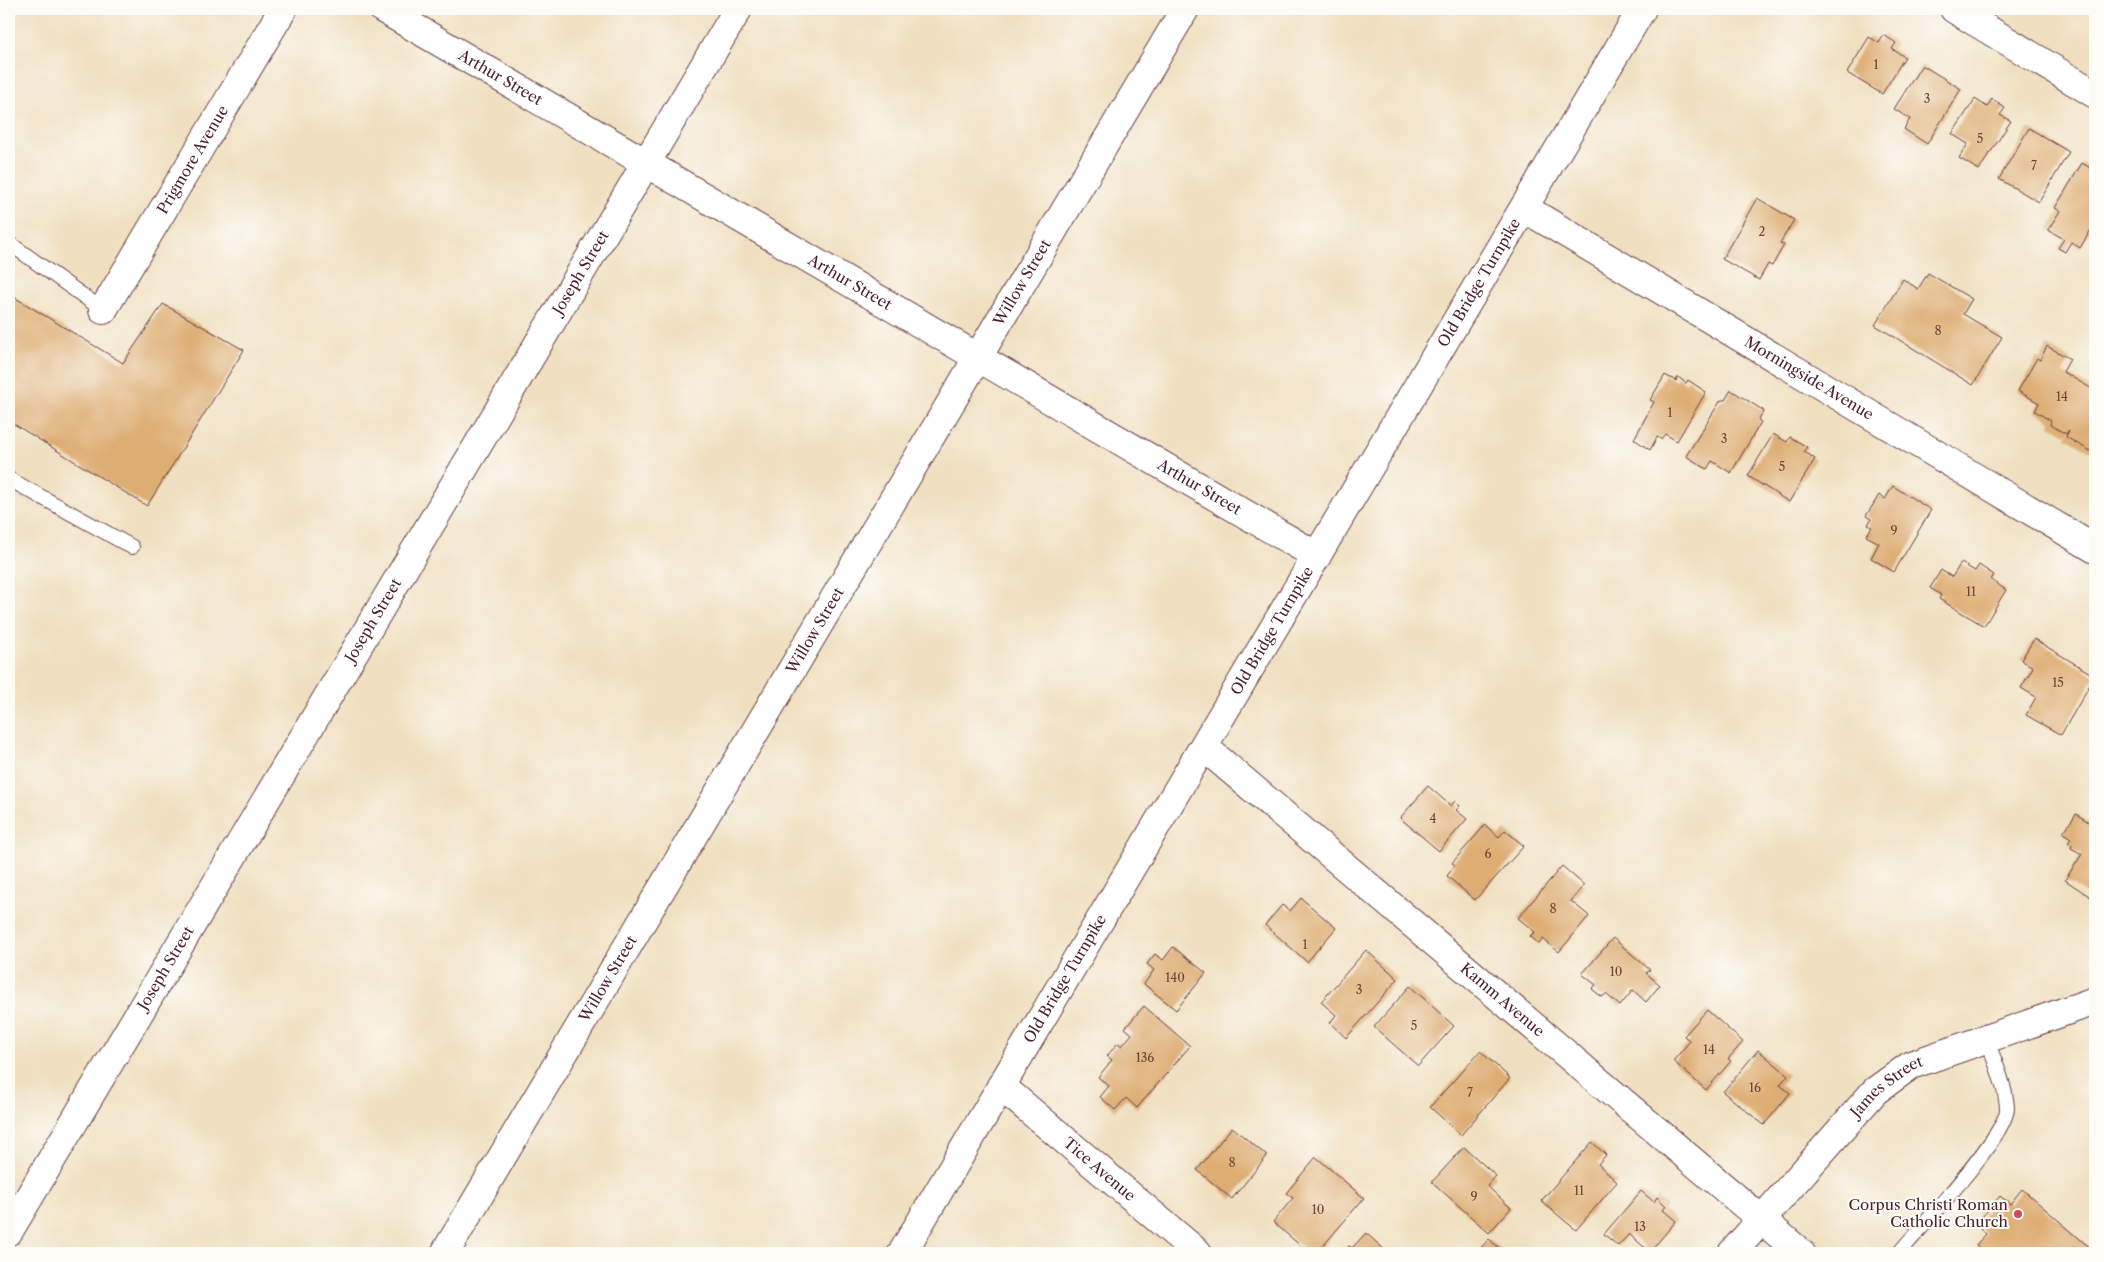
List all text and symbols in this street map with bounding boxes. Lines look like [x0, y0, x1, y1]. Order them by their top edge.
street label: Arthur Street [454, 45, 547, 110]
house number: 1 [1873, 57, 1879, 72]
house number: 3 [1924, 91, 1930, 106]
street label: Prigmore Avenue [153, 102, 232, 217]
house number: 5 [1977, 131, 1983, 146]
house number: 7 [2031, 158, 2037, 173]
street label: Old Bridge Turnpike [1433, 215, 1524, 350]
house number: 2 [1759, 224, 1766, 239]
street label: Joseph Street [547, 226, 613, 319]
street label: Willow Street [988, 235, 1055, 330]
street label: Arthur Street [804, 250, 896, 314]
house number: 8 [1934, 323, 1942, 338]
street label: Morningside Avenue [1741, 332, 1877, 424]
house number: 14 [2056, 389, 2068, 404]
house number: 1 [1667, 405, 1673, 420]
house number: 3 [1721, 431, 1727, 446]
street label: Arthur Street [1153, 454, 1246, 519]
house number: 5 [1779, 459, 1785, 474]
house number: 9 [1890, 523, 1898, 538]
street label: Old Bridge Turnpike [1226, 563, 1317, 698]
street label: Joseph Street [339, 574, 406, 667]
street label: Willow Street [781, 583, 848, 678]
house number: 11 [1966, 584, 1976, 599]
house number: 15 [2052, 675, 2064, 690]
house number: 4 [1430, 811, 1437, 826]
house number: 6 [1484, 846, 1492, 861]
house number: 8 [1549, 901, 1557, 916]
street label: Old Bridge Turnpike [1019, 911, 1110, 1046]
street label: Joseph Street [132, 922, 198, 1015]
street label: Willow Street [574, 931, 641, 1026]
house number: 1 [1302, 937, 1308, 952]
street label: Kamm Avenue [1457, 958, 1549, 1040]
house number: 10 [1610, 964, 1622, 979]
house number: 140 [1165, 970, 1185, 985]
house number: 3 [1356, 982, 1362, 997]
house number: 5 [1411, 1018, 1417, 1033]
house number: 14 [1703, 1042, 1715, 1057]
house number: 136 [1136, 1050, 1154, 1065]
street label: James Street [1845, 1051, 1926, 1123]
house number: 16 [1749, 1080, 1761, 1095]
house number: 7 [1467, 1085, 1473, 1100]
street label: Tice Avenue [1060, 1133, 1140, 1205]
house number: 8 [1228, 1155, 1236, 1170]
house number: 11 [1574, 1183, 1584, 1198]
house number: 9 [1470, 1189, 1478, 1204]
place label: Corpus Christi Roman Catholic Church [1848, 1195, 2009, 1231]
house number: 10 [1312, 1202, 1324, 1217]
marker: Corpus Christi Roman Catholic Church [2012, 1208, 2024, 1220]
house number: 13 [1634, 1219, 1646, 1234]

